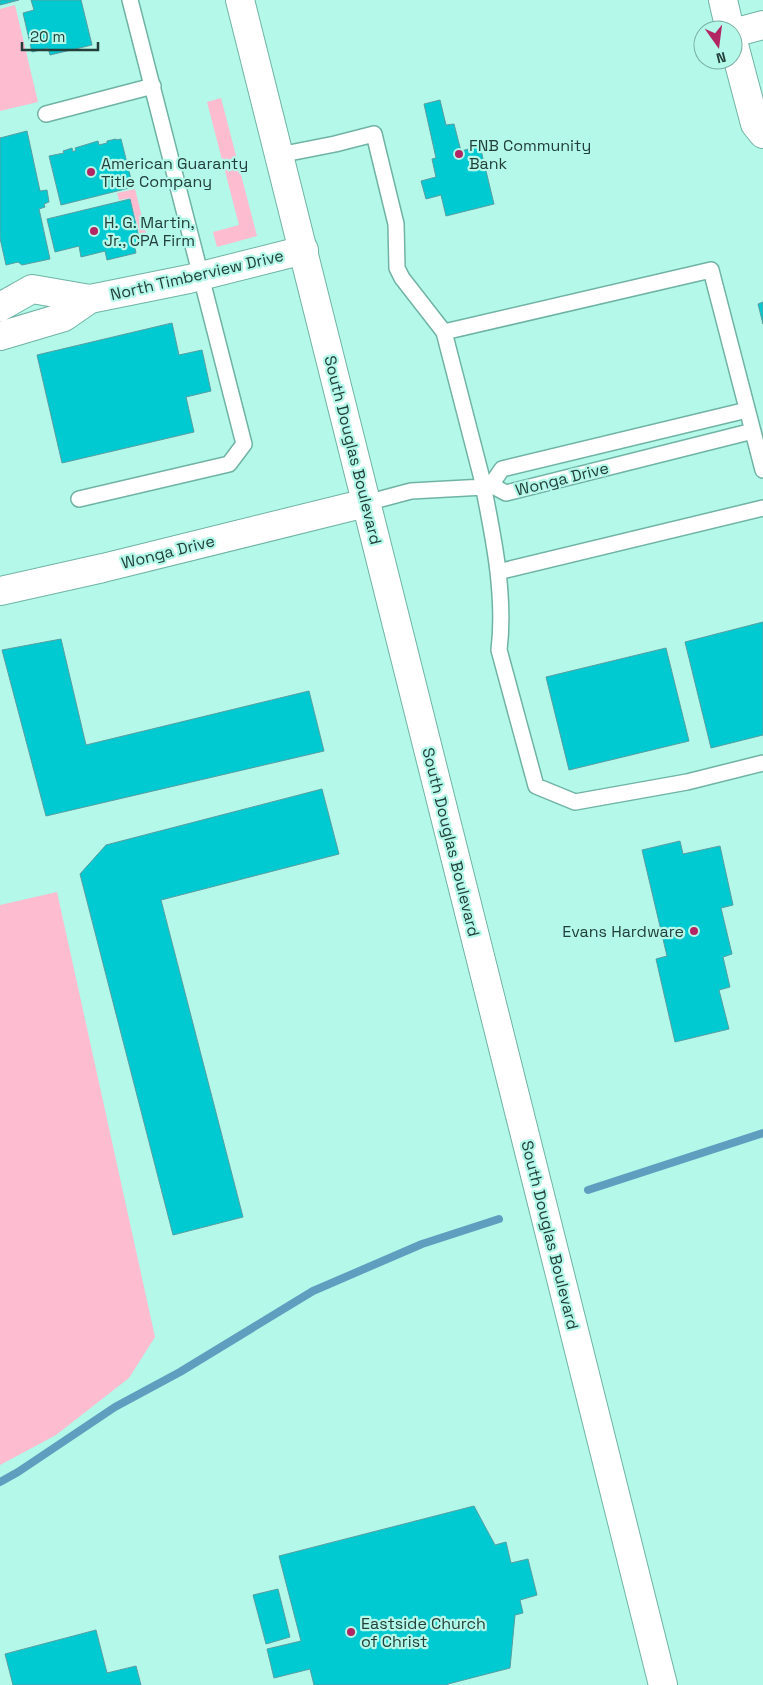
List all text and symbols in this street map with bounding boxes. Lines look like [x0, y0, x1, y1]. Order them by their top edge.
scale bar [22, 20, 99, 52]
north arrow [693, 20, 743, 70]
text: 20 m [30, 27, 65, 46]
text: N [714, 48, 728, 67]
place label: FNB Community Bank [469, 135, 591, 174]
marker: FNB Community Bank [453, 148, 465, 160]
place label: American Guaranty Title Company [101, 153, 248, 192]
marker: American Guaranty Title Company [85, 166, 97, 178]
place label: H. G. Martin, Jr., CPA Firm [104, 212, 195, 251]
marker: H. G. Martin, Jr., CPA Firm [88, 225, 100, 237]
street label: North Timberview Drive [108, 245, 286, 305]
street label: South Douglas Boulevard [319, 353, 387, 547]
street label: Wonga Drive [513, 457, 611, 501]
street label: Wonga Drive [119, 530, 217, 574]
street label: South Douglas Boulevard [417, 745, 485, 939]
place label: Evans Hardware [562, 921, 684, 942]
marker: Evans Hardware [688, 925, 700, 937]
street label: South Douglas Boulevard [516, 1138, 584, 1332]
place label: Eastside Church of Christ [361, 1613, 486, 1652]
marker: Eastside Church of Christ [345, 1626, 357, 1638]

